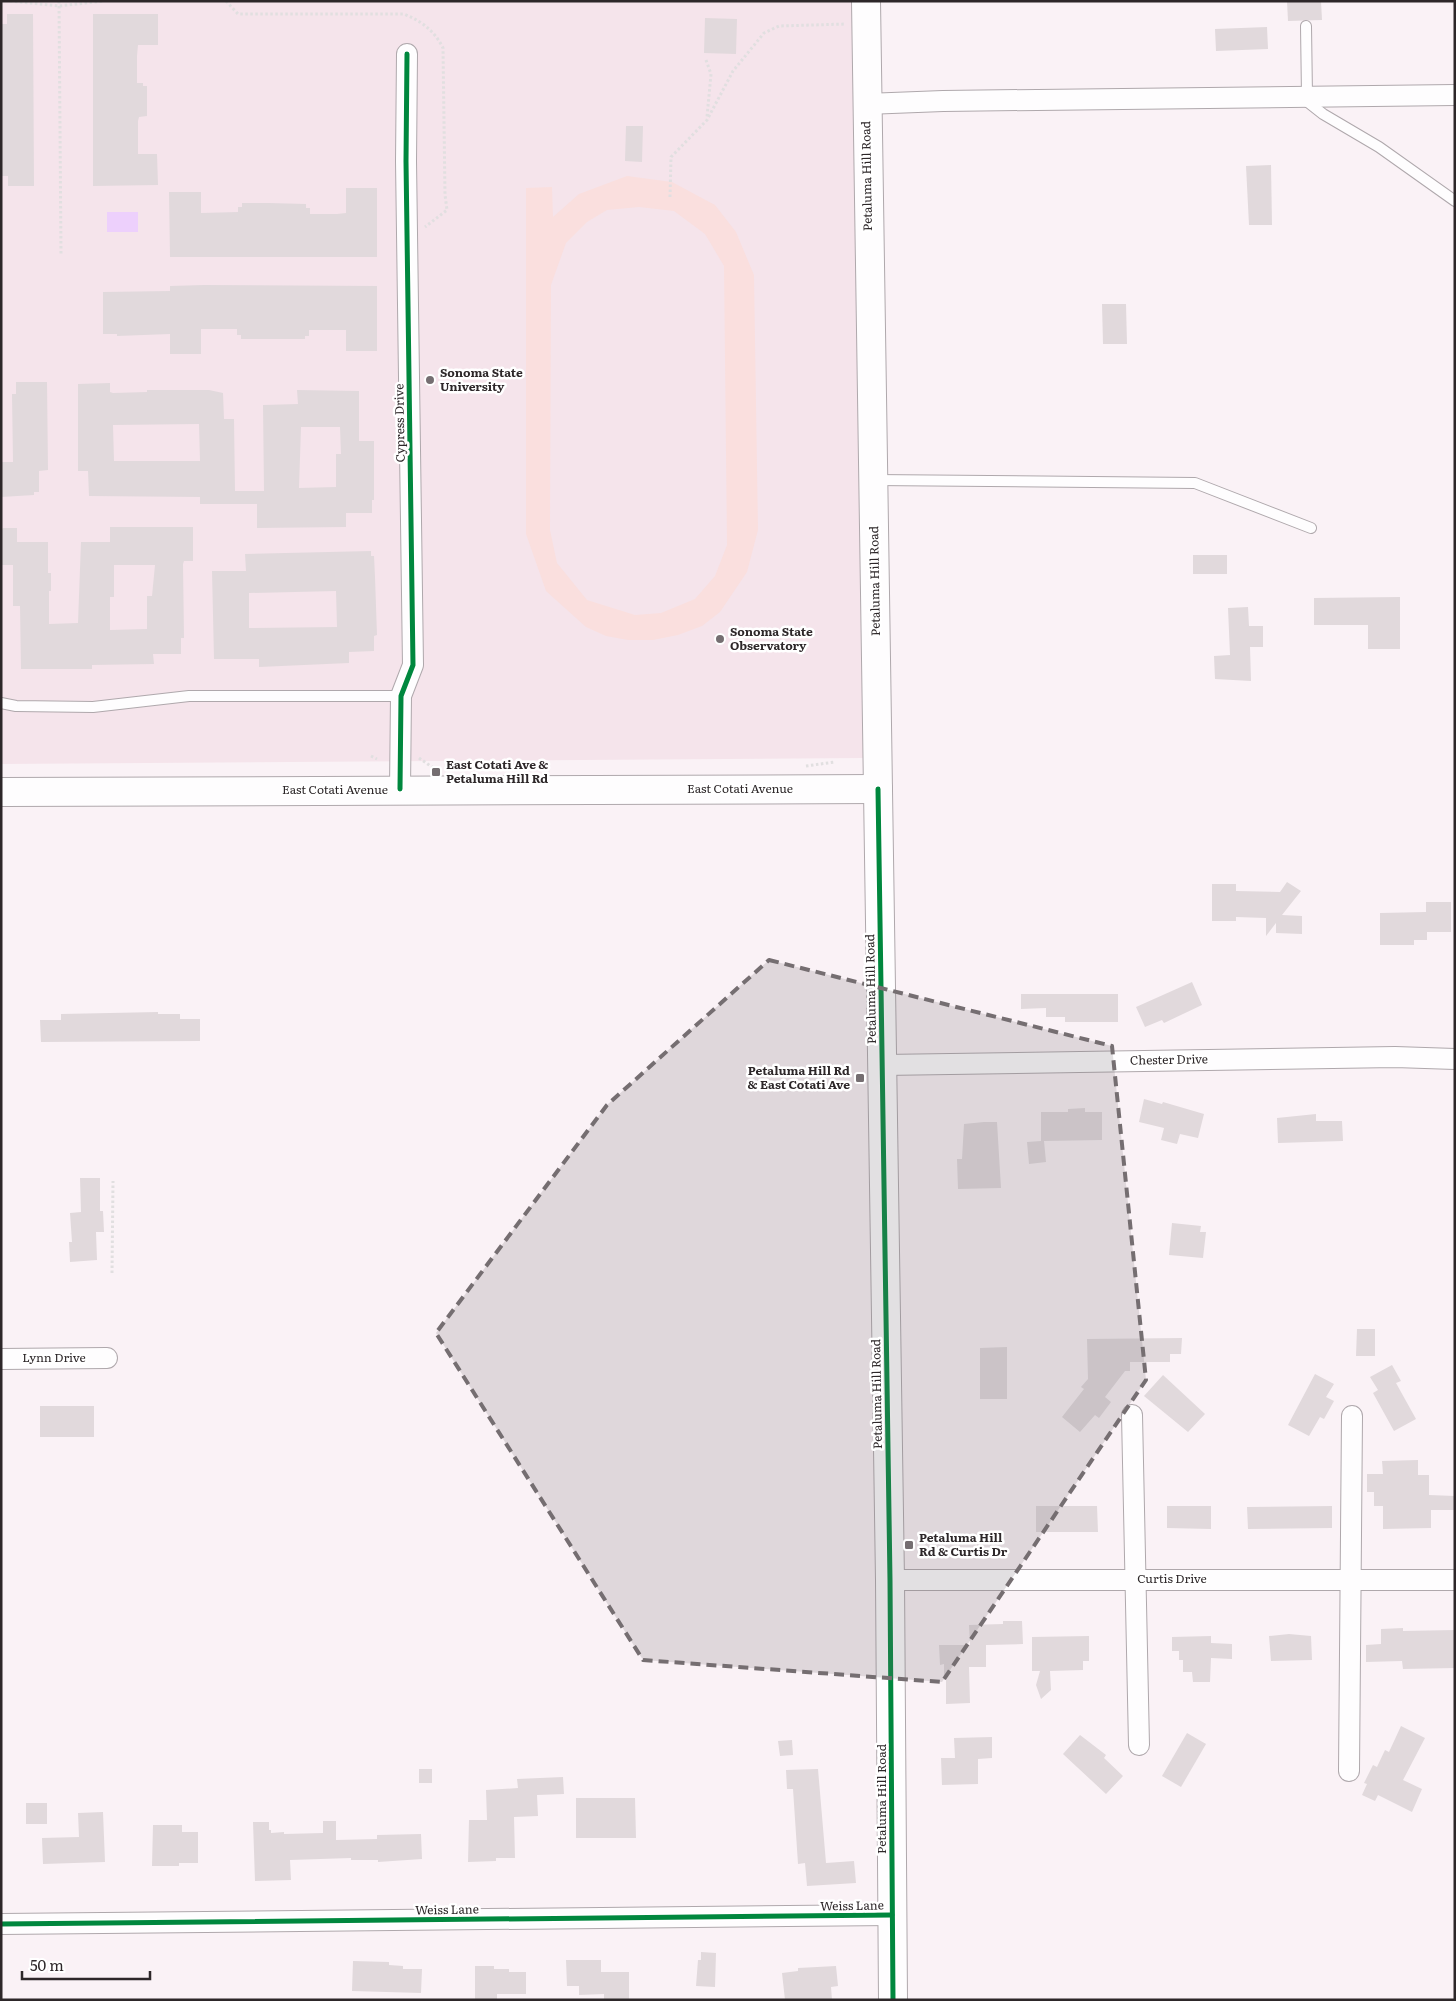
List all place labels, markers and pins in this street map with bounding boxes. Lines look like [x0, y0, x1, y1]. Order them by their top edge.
place label: Sonoma State University [440, 363, 523, 395]
marker: Sonoma State University [424, 374, 436, 386]
place label: Sonoma State Observatory [730, 622, 813, 654]
marker: Sonoma State Observatory [714, 633, 726, 645]
place label: East Cotati Ave & Petaluma Hill Rd [446, 755, 548, 787]
marker: East Cotati Ave & Petaluma Hill Rd [430, 766, 442, 778]
place label: Petaluma Hill Rd & East Cotati Ave [748, 1061, 850, 1093]
marker: Petaluma Hill Rd & East Cotati Ave [854, 1072, 866, 1084]
place label: Petaluma Hill Rd & Curtis Dr [919, 1528, 1008, 1560]
marker: Petaluma Hill Rd & Curtis Dr [903, 1539, 915, 1551]

